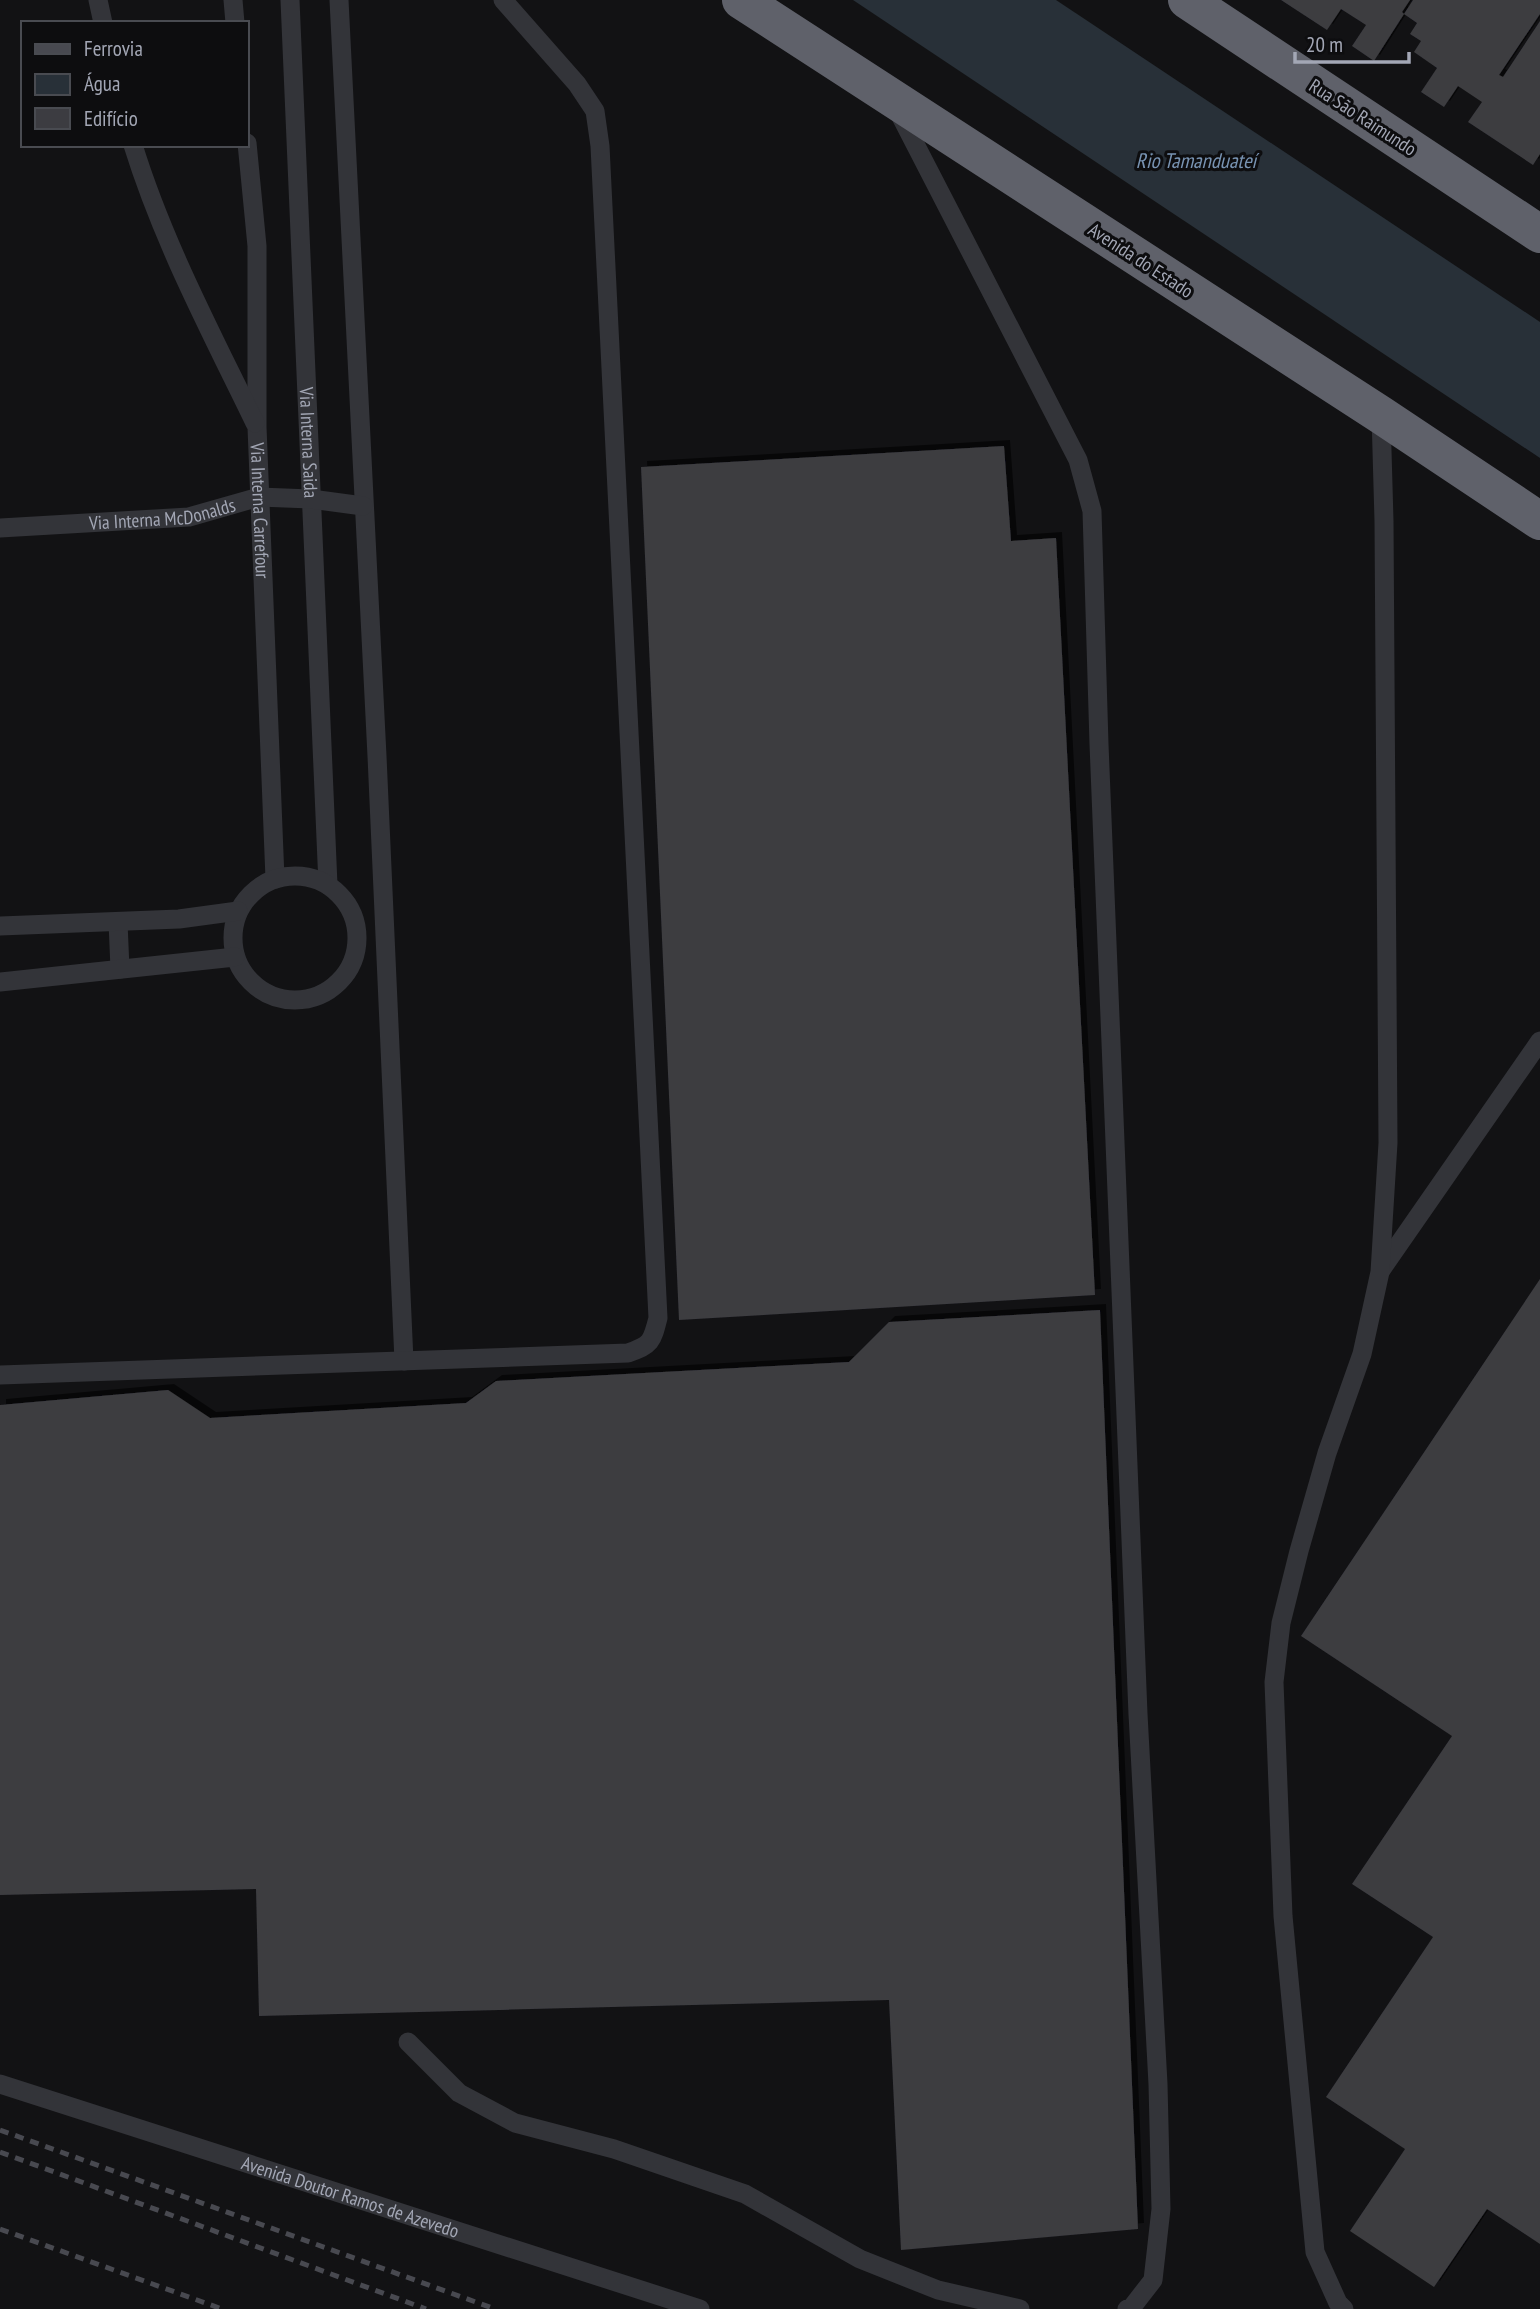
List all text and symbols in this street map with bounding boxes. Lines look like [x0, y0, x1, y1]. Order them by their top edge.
legend [21, 21, 248, 147]
scale bar [1295, 21, 1409, 65]
text: 20 m [1306, 31, 1343, 58]
text: Ferrovia [84, 35, 143, 62]
text: Água [84, 70, 120, 97]
street label: Rua São Raimundo [1305, 73, 1421, 161]
text: Edifício [84, 105, 138, 132]
water label: Rio Tamanduateí [1136, 147, 1261, 174]
street label: Avenida do Estado [1084, 217, 1198, 303]
street label: Via Interna Saida [295, 386, 323, 499]
street label: Via Interna Carrefour [246, 441, 275, 580]
street label: Via Interna McDonalds [87, 492, 238, 535]
street label: Avenida Doutor Ramos de Azevedo [239, 2150, 462, 2243]

